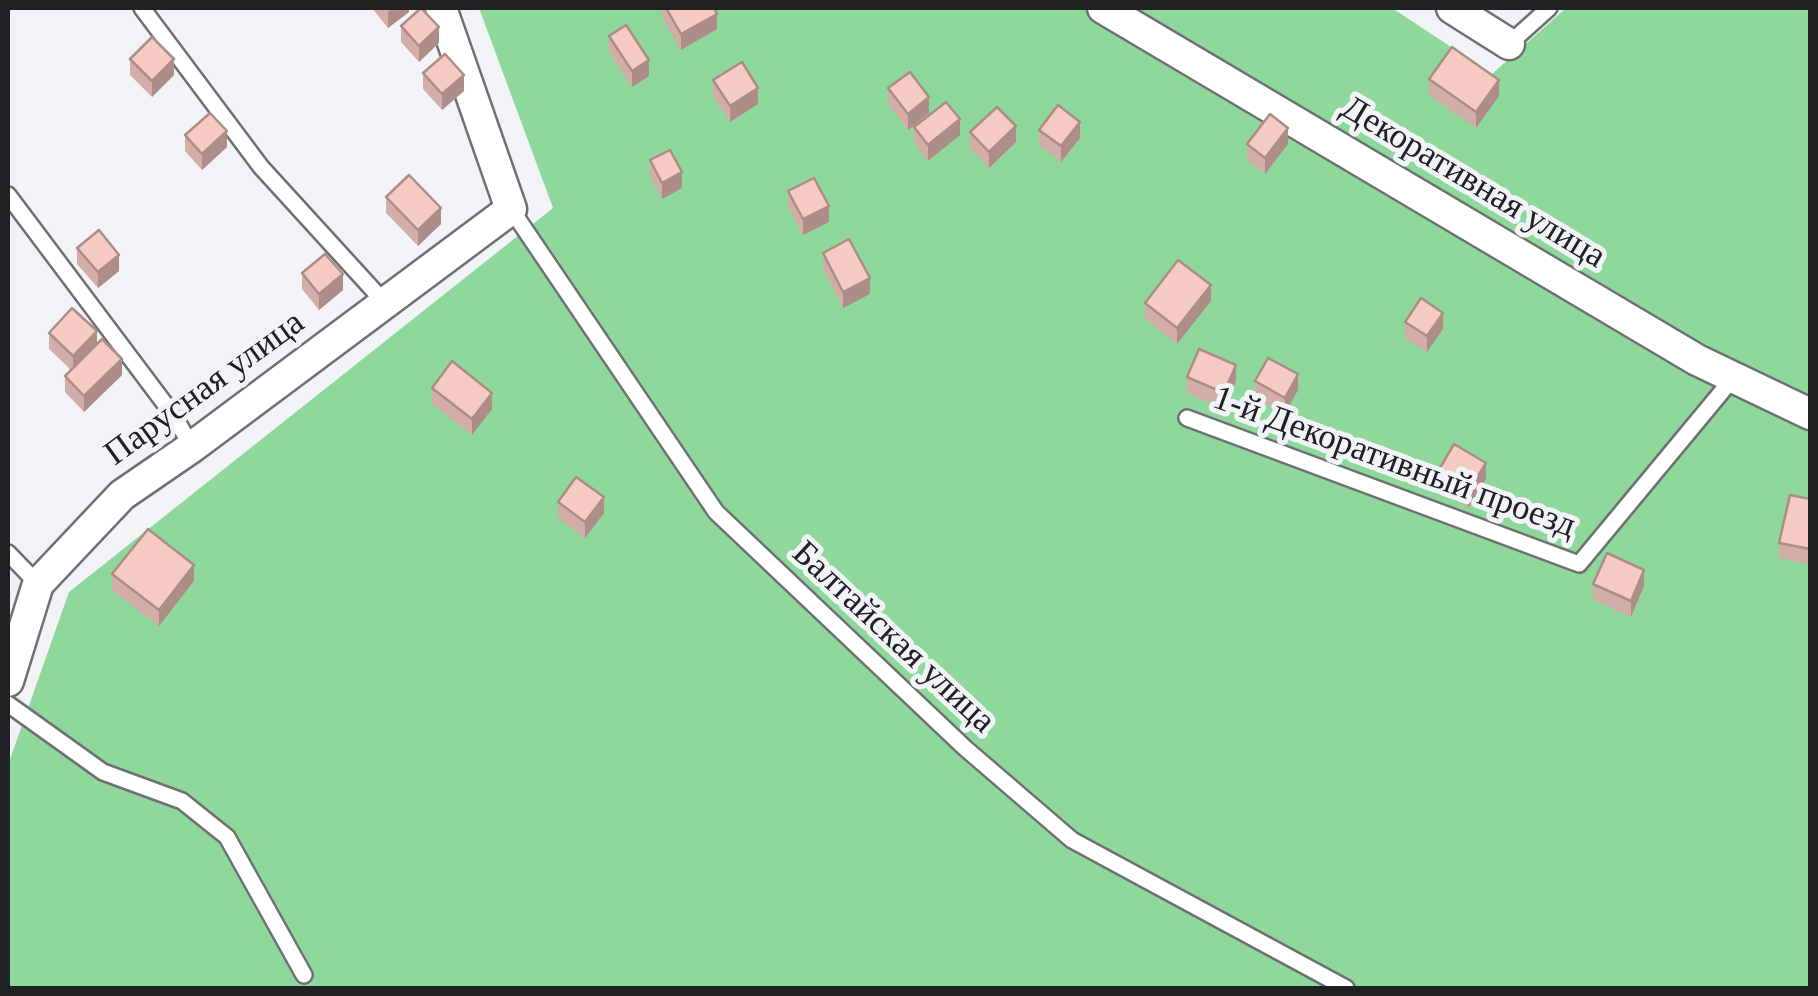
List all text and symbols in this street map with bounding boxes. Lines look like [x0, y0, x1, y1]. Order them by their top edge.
street label: Декоративная улица [1333, 88, 1613, 278]
street label: Парусная улица [97, 303, 313, 475]
street label: 1-й Декоративный проезд [1207, 378, 1581, 548]
street label: Балтайская улица [783, 533, 1003, 743]

